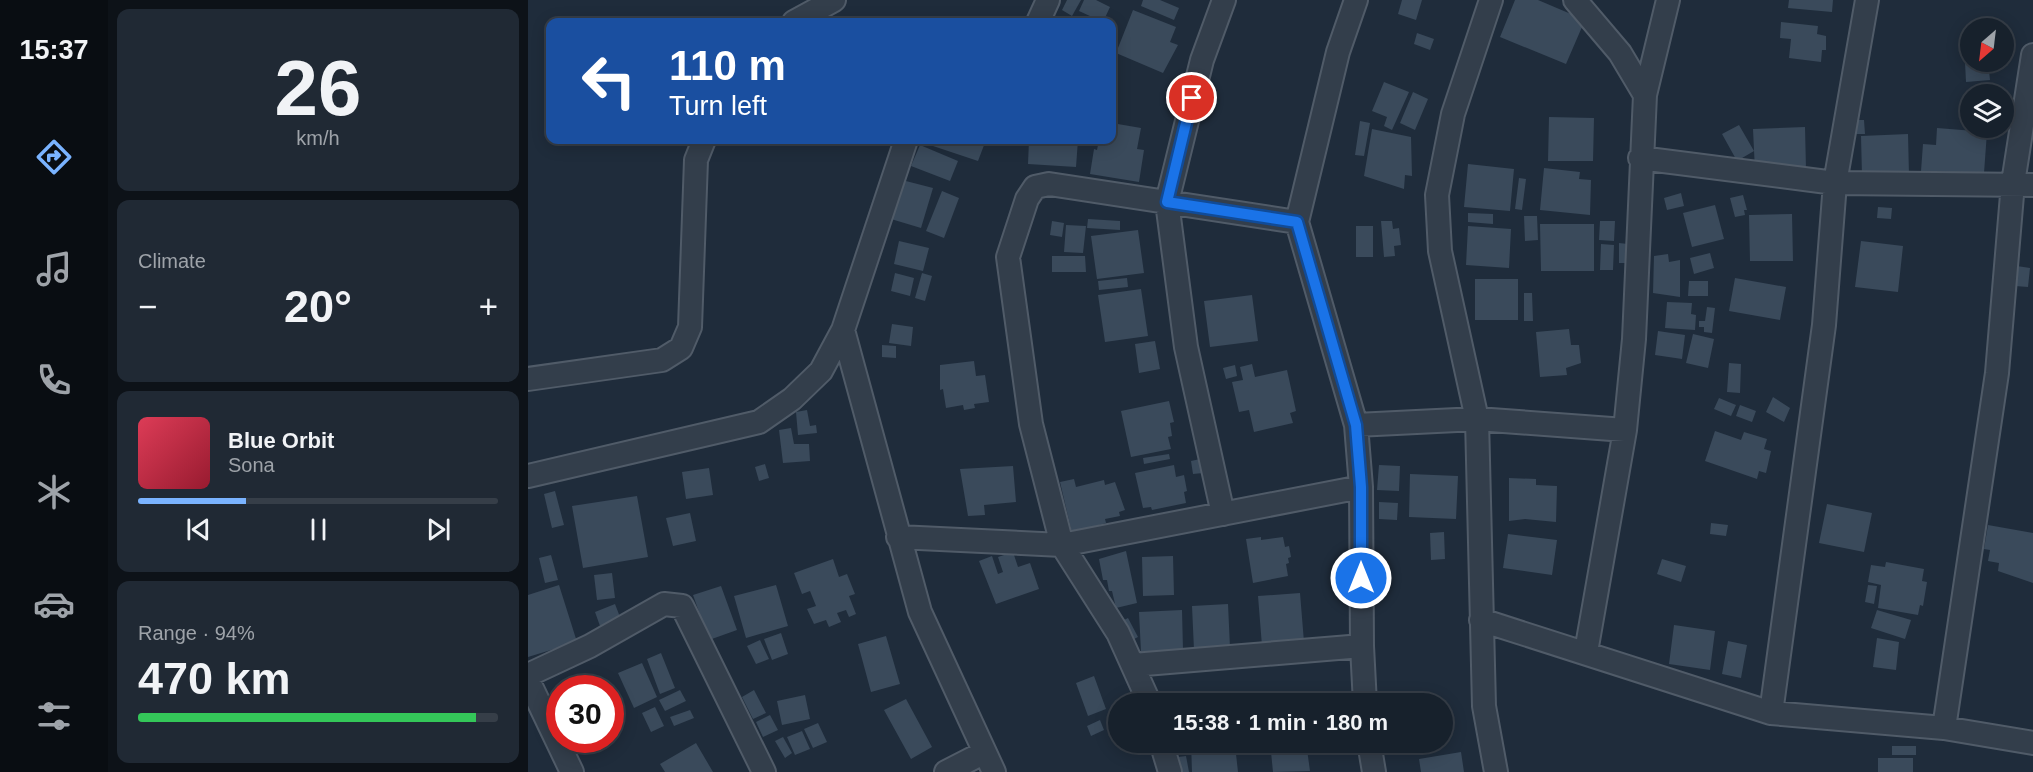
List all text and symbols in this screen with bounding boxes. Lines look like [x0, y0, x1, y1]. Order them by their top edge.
north arrow [1960, 18, 2014, 72]
map controls [1960, 18, 2014, 138]
text: 15:37 [19, 35, 89, 65]
icon: left [570, 42, 648, 120]
text: 110 m [669, 42, 786, 89]
text: 26 [275, 44, 361, 132]
pin [1166, 72, 1217, 123]
icon: arrive [1175, 81, 1208, 114]
button: layers [1960, 84, 2014, 138]
text: Turn left [669, 91, 767, 121]
text: km/h [296, 127, 340, 149]
icon: directions [33, 136, 75, 178]
icon: music [33, 248, 75, 290]
text: Climate [138, 250, 206, 272]
text: 20° [284, 281, 352, 332]
text: − [138, 288, 157, 325]
text: + [479, 288, 498, 325]
icon: phone [33, 359, 75, 401]
text: Blue Orbit [228, 428, 334, 453]
text: Sona [228, 454, 275, 476]
icon: climate [33, 471, 75, 513]
icon: previous [182, 513, 215, 546]
icon: pause [302, 513, 335, 546]
icon: next [422, 513, 455, 546]
position arrow [1329, 546, 1393, 610]
icon: car [33, 583, 75, 625]
text: Range · 94% [138, 622, 255, 644]
text: 470 km [138, 653, 291, 704]
speed limit sign: 30 [546, 675, 624, 753]
icon: filters [33, 695, 75, 737]
text: 15:38 · 1 min · 180 m [1173, 710, 1388, 735]

